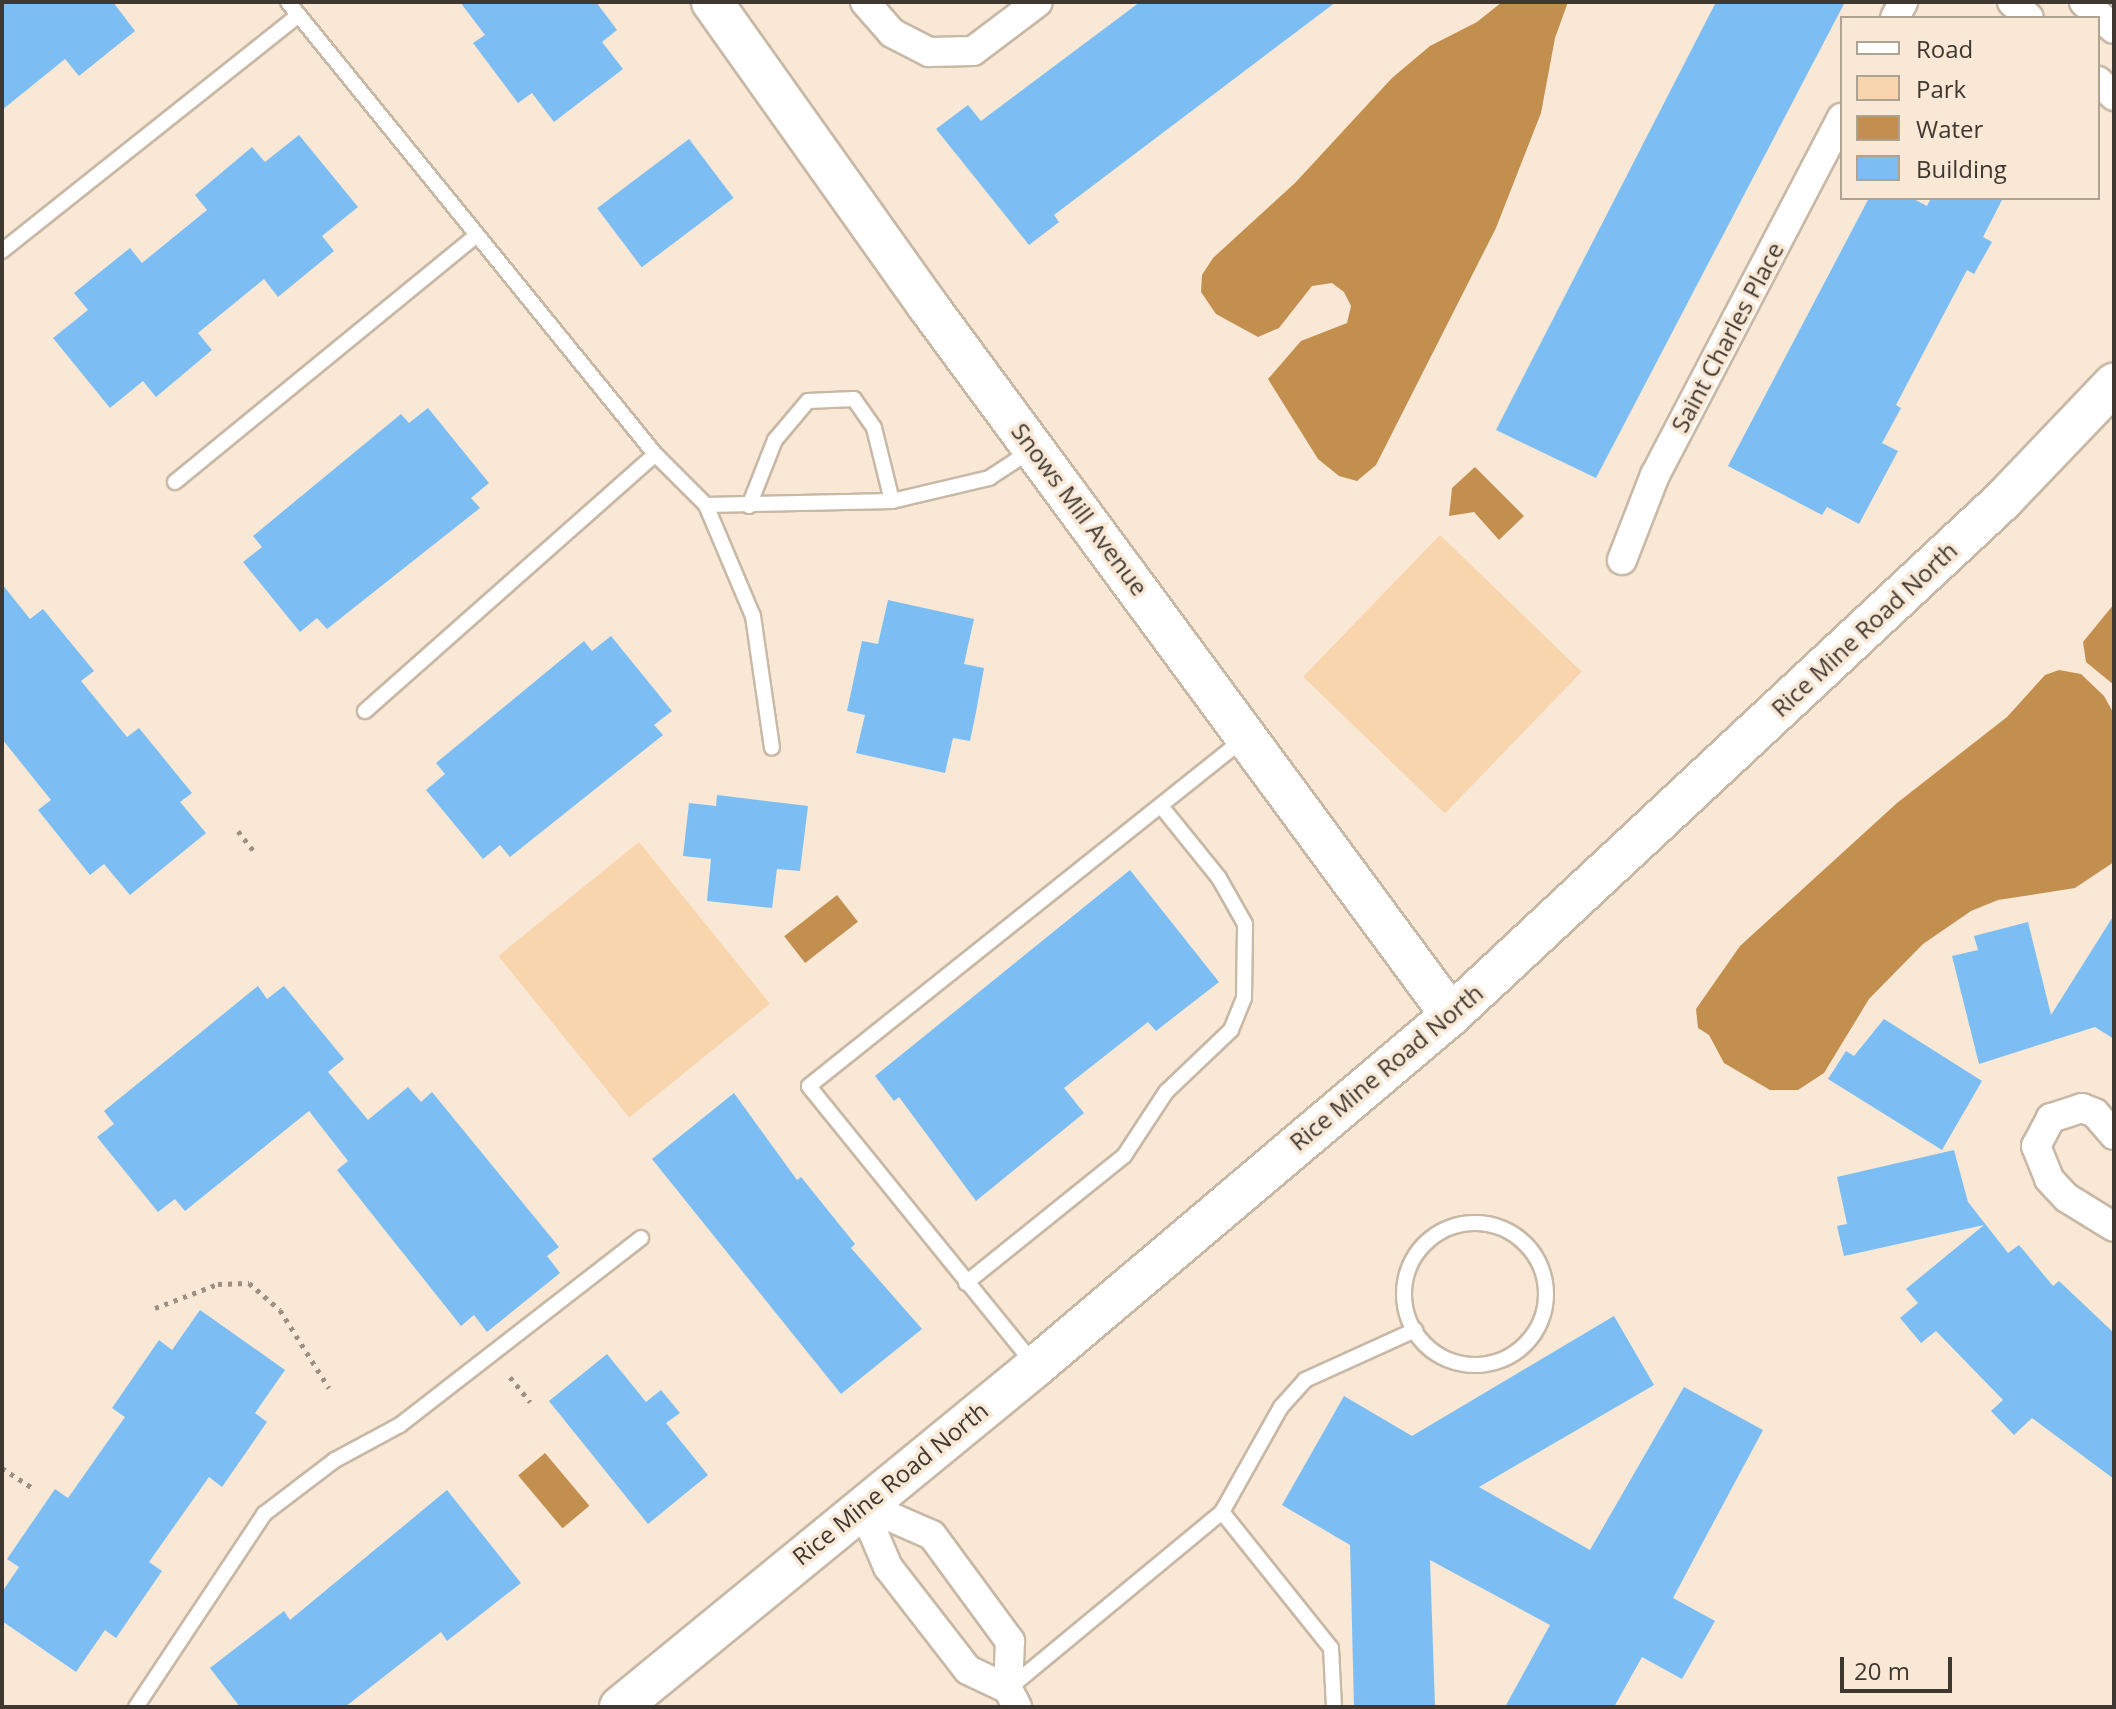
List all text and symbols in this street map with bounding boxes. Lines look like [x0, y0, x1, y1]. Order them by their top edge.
legend [1840, 16, 2100, 200]
text: Road [1916, 32, 1973, 65]
text: Park [1916, 72, 1966, 105]
text: Water [1916, 112, 1983, 145]
text: Building [1916, 152, 2007, 185]
street label: Saint Charles Place [1665, 237, 1789, 437]
street label: Snows Mill Avenue [1006, 417, 1154, 601]
street label: Rice Mine Road North [1765, 536, 1963, 722]
street label: Rice Mine Road North [1284, 978, 1488, 1156]
street label: Rice Mine Road North [786, 1395, 994, 1571]
scale bar [1844, 1641, 1956, 1691]
text: 20 m [1854, 1654, 1910, 1687]

